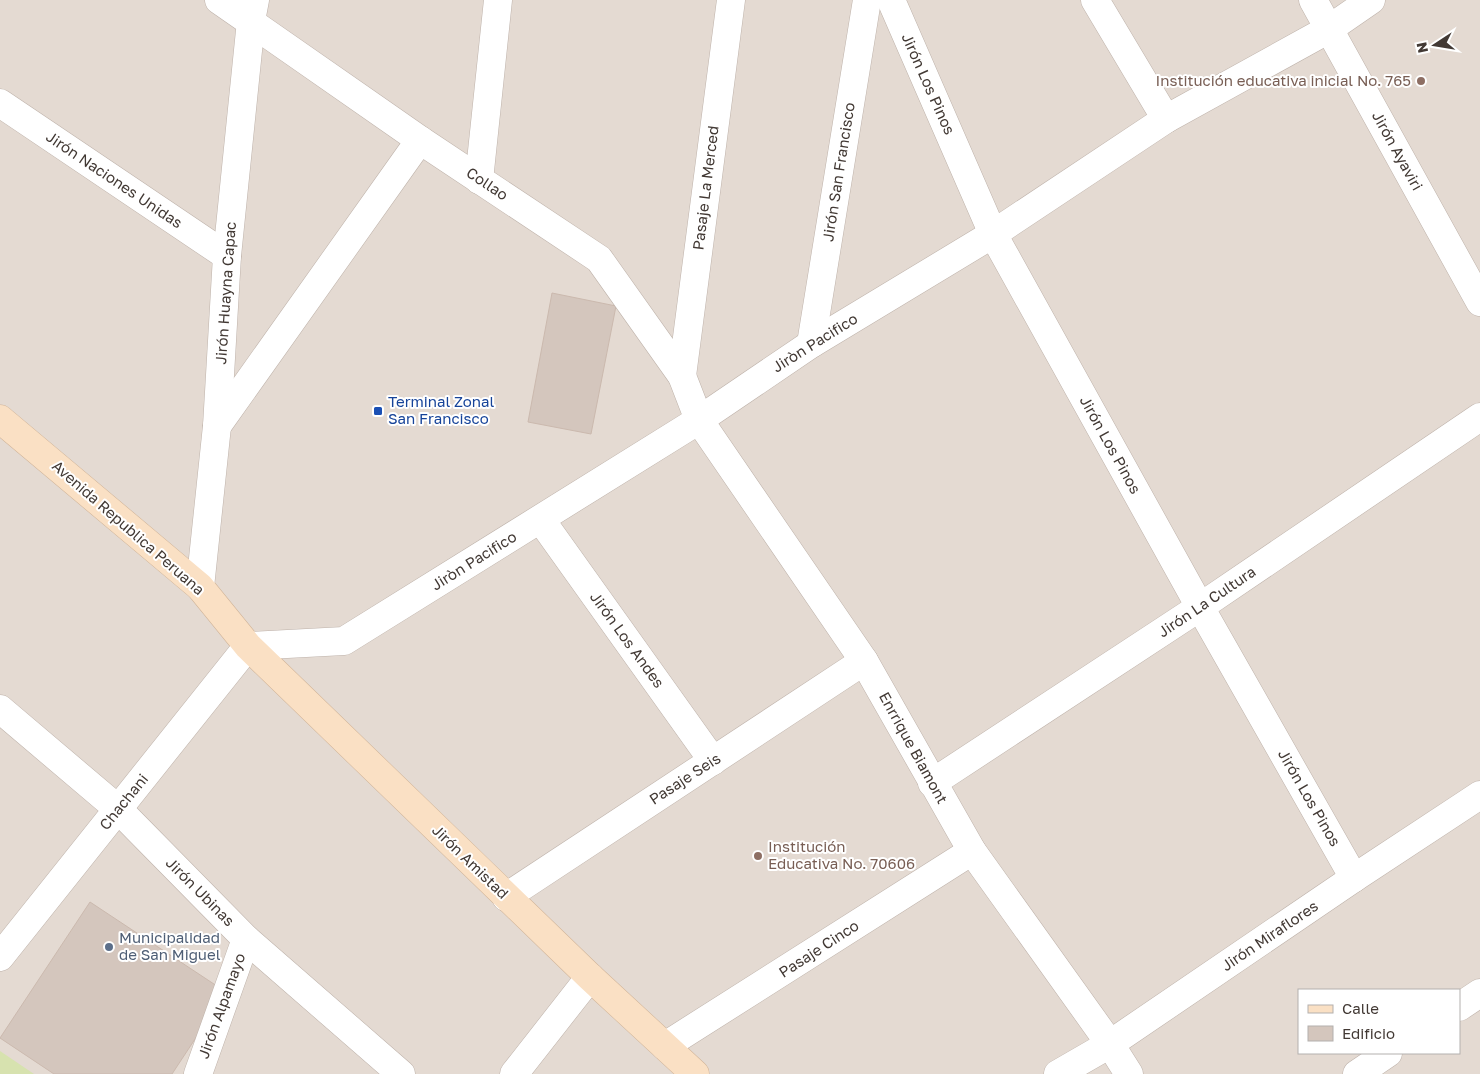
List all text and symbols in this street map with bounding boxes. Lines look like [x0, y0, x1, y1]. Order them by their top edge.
north arrow [1410, 20, 1460, 70]
street label: Jirón Los Pinos [898, 30, 959, 137]
text: N [1412, 41, 1431, 55]
place label: Institución educativa inicial No. 765 [1156, 71, 1411, 89]
marker: Institución educativa inicial No. 765 [1415, 75, 1427, 87]
street label: Jirón San Francisco [818, 101, 858, 243]
street label: Jirón Ayaviri [1369, 108, 1427, 193]
street label: Pasaje La Merced [688, 125, 722, 251]
street label: Jirón Naciones Unidas [43, 127, 186, 232]
street label: Collao [463, 163, 512, 204]
street label: Jirón Huayna Capac [211, 221, 239, 365]
street label: Jiròn Pacifico [769, 309, 860, 375]
place label: Terminal Zonal San Francisco [388, 392, 494, 427]
street label: Jirón Los Pinos [1077, 392, 1145, 497]
marker: Terminal Zonal San Francisco [372, 405, 384, 417]
street label: Avenida Republica Peruana [49, 456, 208, 598]
street label: Jiròn Pacifico [428, 527, 519, 593]
street label: Jirón La Cultura [1154, 562, 1259, 641]
street label: Jirón Los Andes [587, 588, 669, 691]
street label: Enrrique Biamont [876, 689, 952, 806]
street label: Jirón Los Pinos [1275, 746, 1345, 849]
street label: Pasaje Seis [645, 748, 723, 808]
street label: Chachani [95, 770, 151, 833]
street label: Jirón Amistad [429, 820, 513, 902]
place label: Institución Educativa No. 70606 [768, 837, 915, 872]
marker: Institución Educativa No. 70606 [752, 850, 764, 862]
street label: Jirón Ubinas [163, 853, 239, 929]
street label: Jirón Miraflores [1218, 896, 1321, 974]
street label: Pasaje Cinco [775, 916, 862, 981]
place label: Municipalidad de San Miguel [119, 928, 221, 963]
marker: Municipalidad de San Miguel [103, 941, 115, 953]
street label: Jirón Alpamayo [194, 951, 248, 1061]
legend [1298, 989, 1460, 1054]
text: Calle [1342, 999, 1379, 1017]
text: Edificio [1342, 1024, 1395, 1042]

